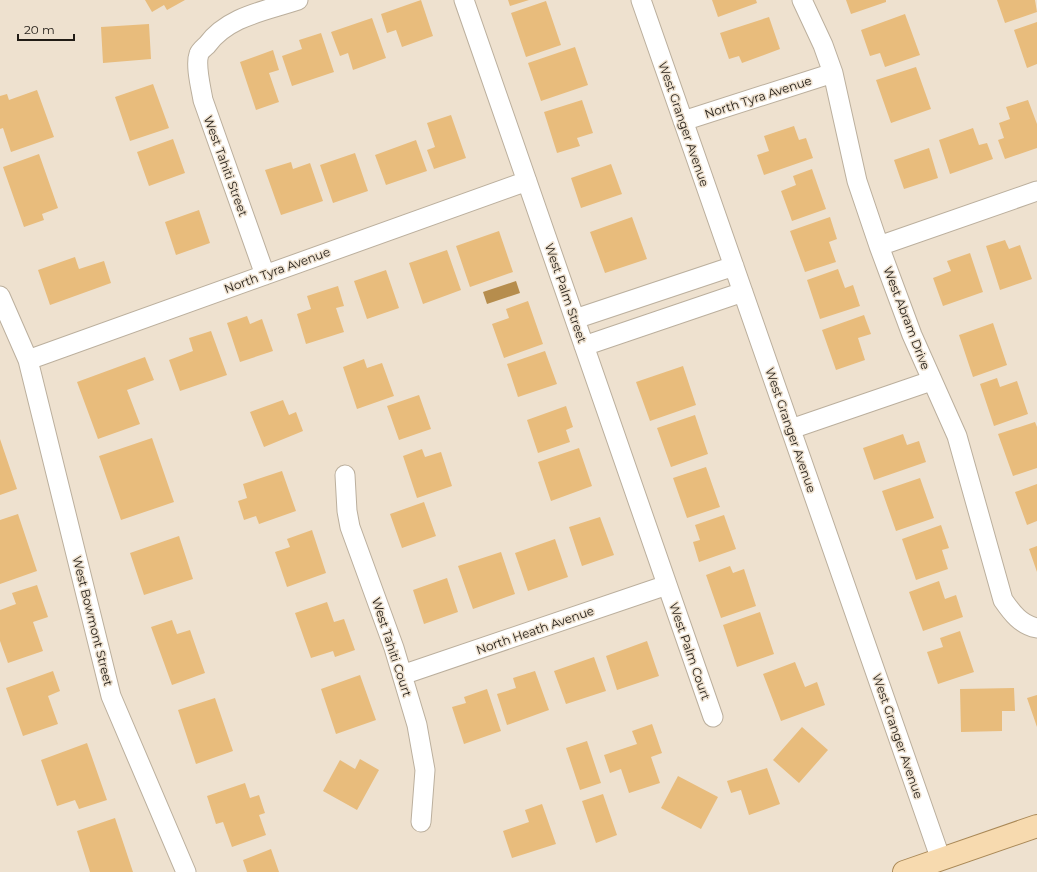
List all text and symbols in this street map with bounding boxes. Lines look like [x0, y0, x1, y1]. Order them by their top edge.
scale bar [18, 16, 74, 42]
text: 20 m [24, 22, 55, 37]
street label: West Granger Avenue [656, 59, 712, 189]
street label: North Tyra Avenue [703, 73, 813, 121]
street label: West Tahiti Street [201, 114, 251, 219]
street label: West Palm Street [542, 241, 590, 345]
street label: North Tyra Avenue [222, 244, 332, 296]
street label: West Abram Drive [880, 264, 934, 372]
street label: West Granger Avenue [763, 365, 819, 495]
street label: West Bowmont Street [70, 554, 116, 688]
street label: West Tahiti Court [369, 595, 415, 699]
street label: West Palm Court [666, 600, 714, 702]
street label: North Heath Avenue [474, 603, 596, 657]
street label: West Granger Avenue [870, 671, 926, 801]

